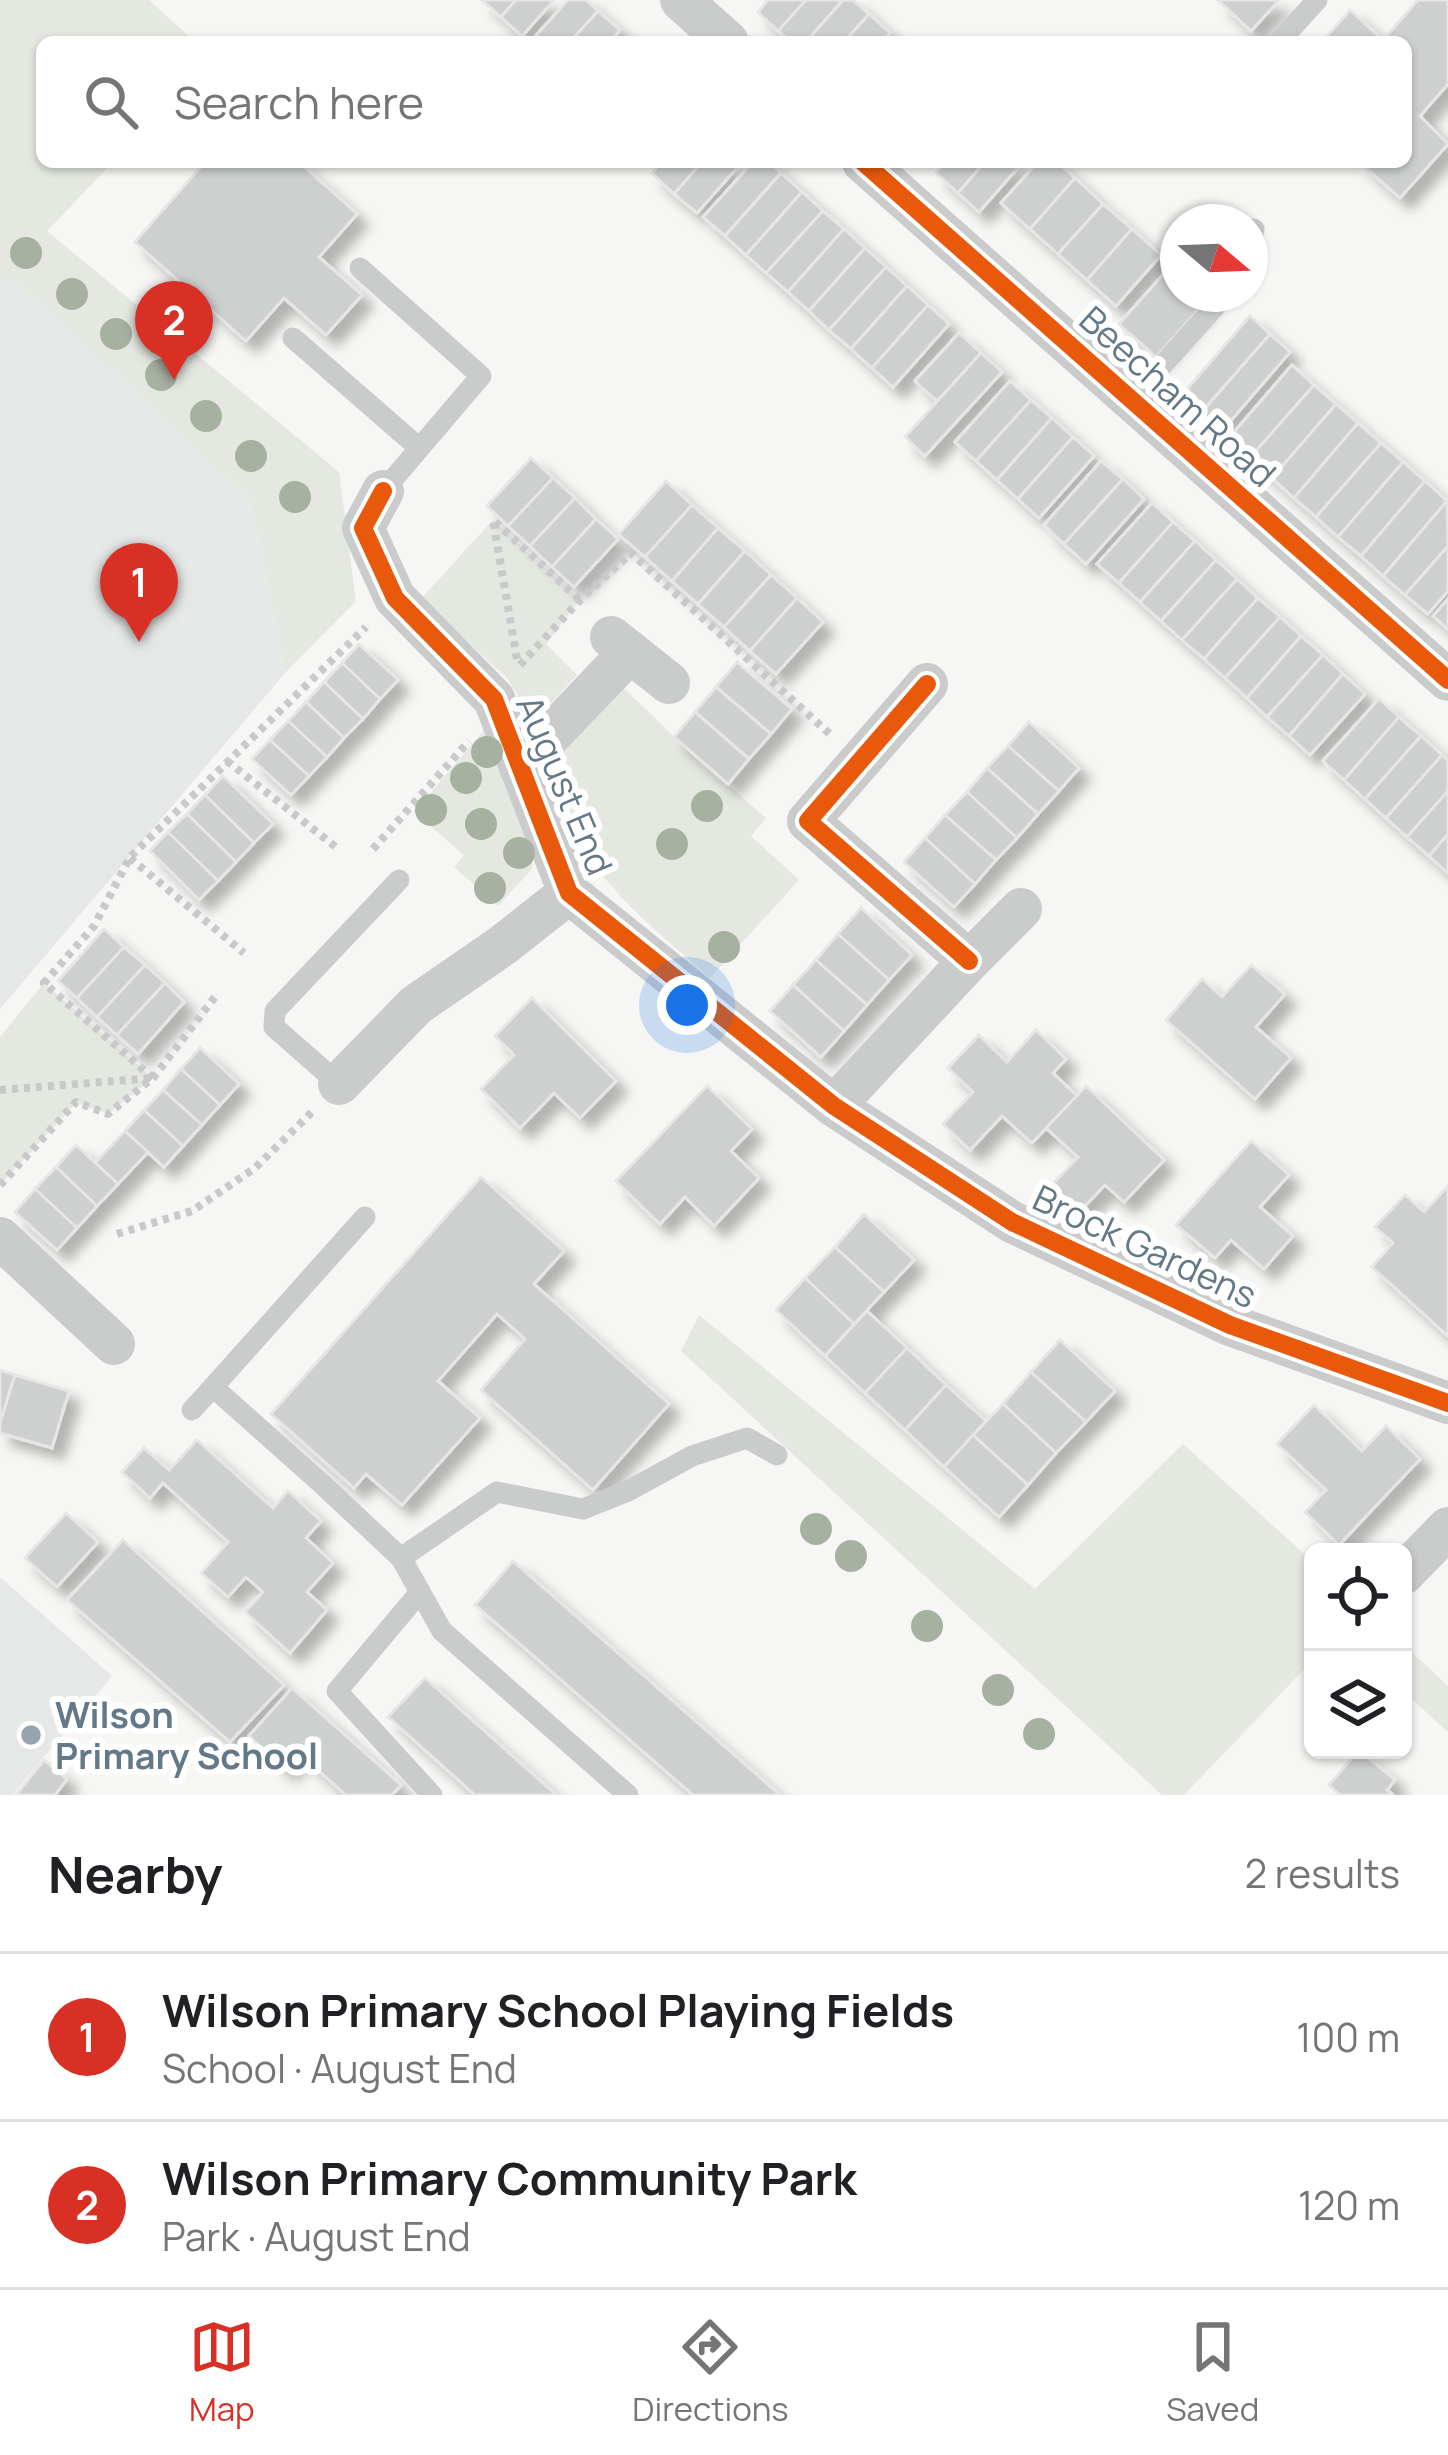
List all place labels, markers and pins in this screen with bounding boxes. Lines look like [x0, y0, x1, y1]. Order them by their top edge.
pin: 2 [135, 281, 213, 380]
pin: 1 [100, 543, 178, 642]
place label: Wilson Primary School [55, 1690, 318, 1780]
marker: Wilson Primary School [18, 1722, 44, 1748]

